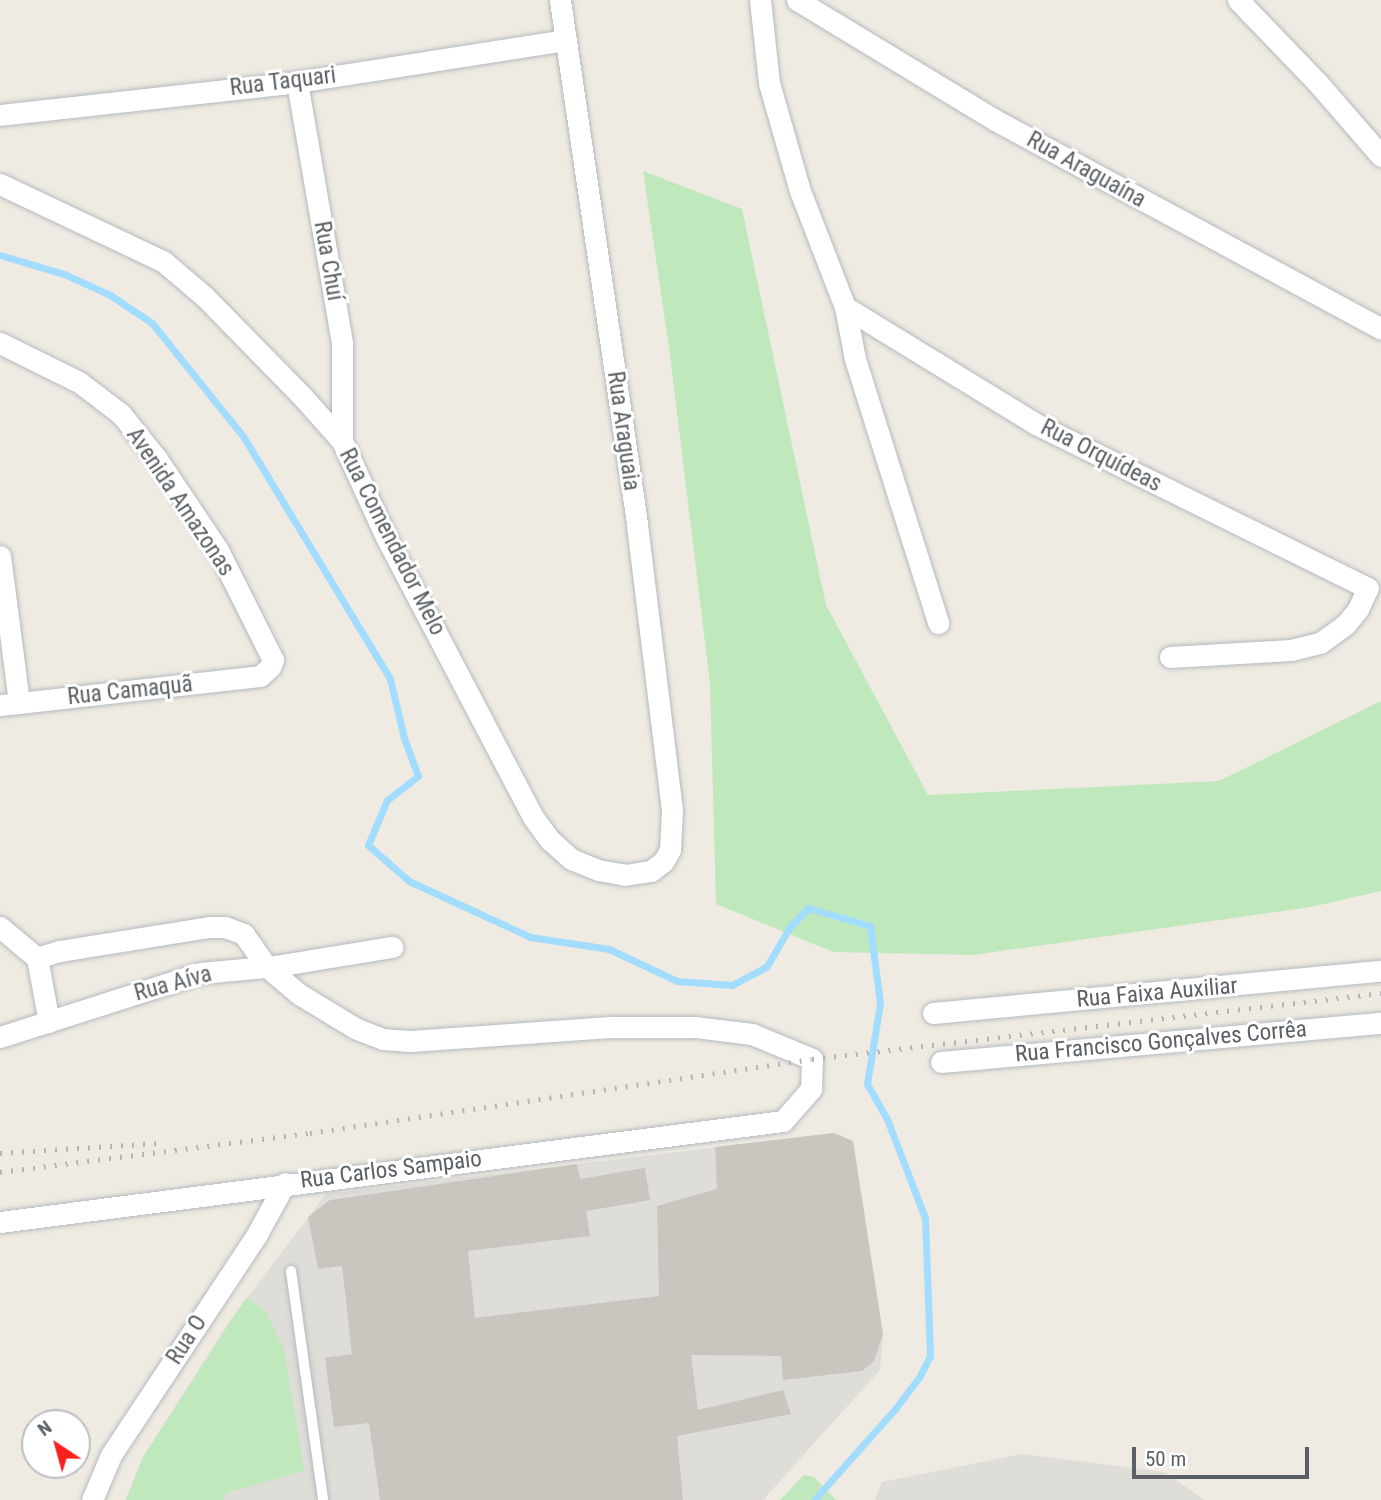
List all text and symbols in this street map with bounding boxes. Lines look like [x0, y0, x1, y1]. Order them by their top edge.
street label: Rua Taquari [228, 62, 338, 102]
street label: Rua Araguaína [1022, 126, 1150, 214]
street label: Rua Chuí [307, 219, 349, 303]
street label: Rua Araguaia [601, 370, 645, 492]
street label: Rua Orquídeas [1036, 414, 1166, 498]
street label: Avenida Amazonas [120, 423, 240, 581]
street label: Rua Comendador Melo [333, 444, 451, 640]
street label: Rua Camaquã [66, 671, 194, 711]
street label: Rua Aíva [131, 960, 215, 1008]
street label: Rua Faixa Auxiliar [1076, 972, 1238, 1014]
street label: Rua Francisco Gonçalves Corrêa [1014, 1016, 1308, 1068]
street label: Rua Carlos Sampaio [299, 1145, 483, 1195]
street label: Rua O [161, 1310, 213, 1370]
north arrow [21, 1409, 91, 1479]
text: N [33, 1416, 56, 1441]
scale bar [1136, 1434, 1313, 1478]
text: 50 m [1145, 1447, 1186, 1471]

